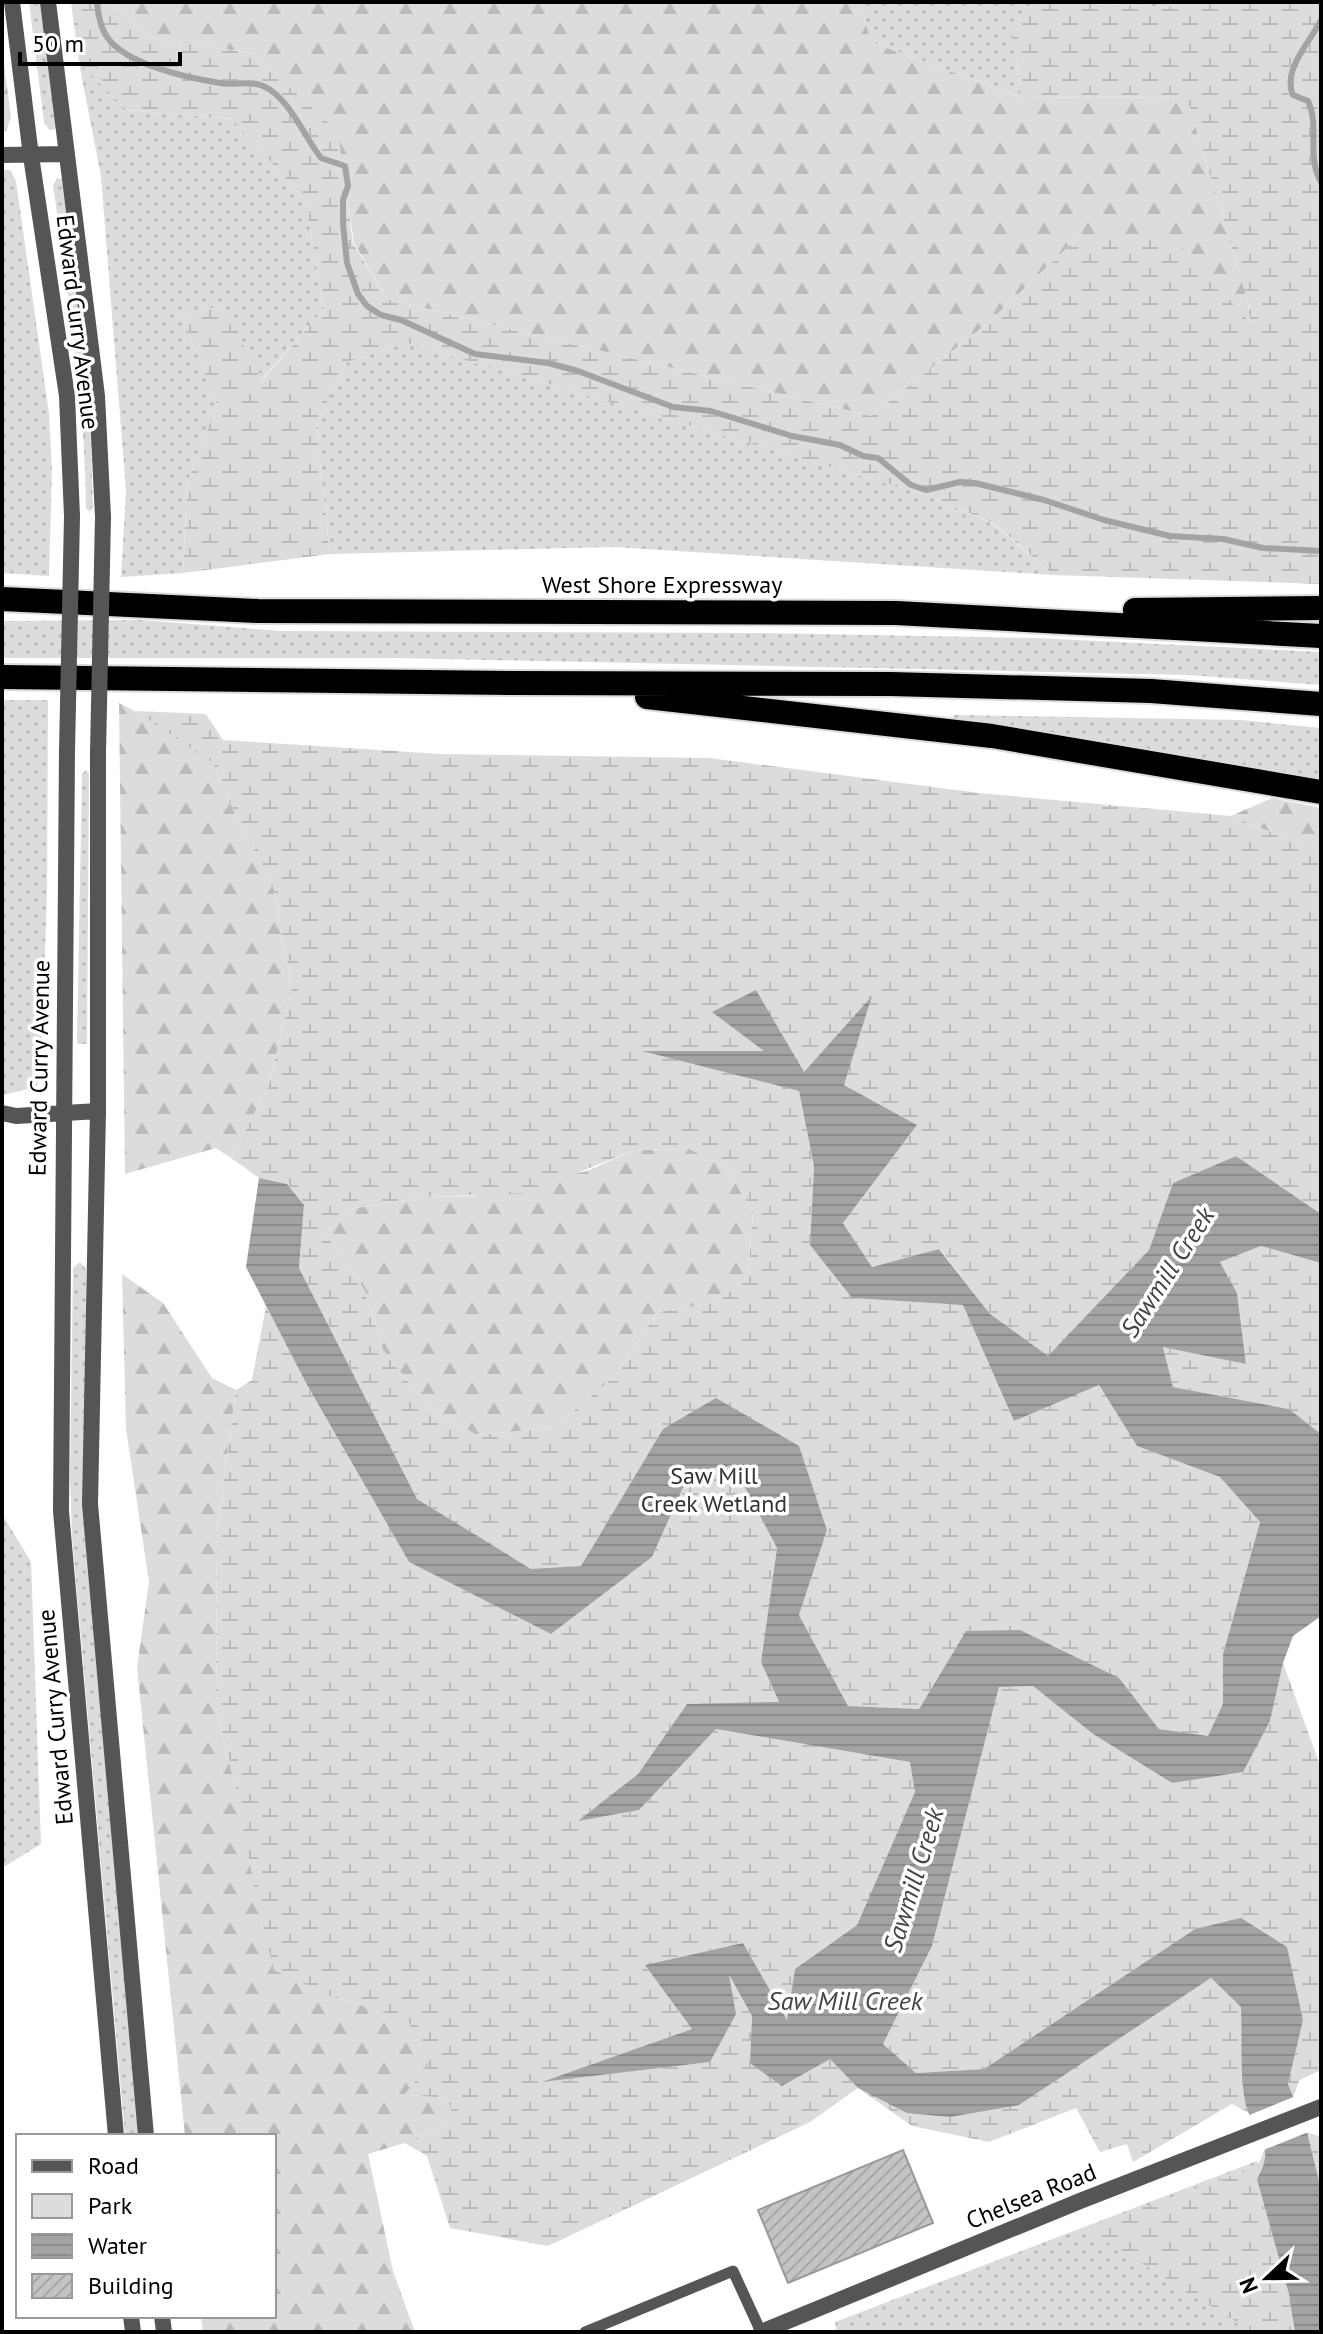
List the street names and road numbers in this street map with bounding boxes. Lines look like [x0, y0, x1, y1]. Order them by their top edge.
street label: Edward Curry Avenue [49, 213, 107, 431]
street label: West Shore Expressway [542, 569, 782, 600]
street label: Edward Curry Avenue [22, 960, 56, 1176]
street label: Edward Curry Avenue [30, 1608, 80, 1826]
street label: Chelsea Road [961, 2156, 1101, 2236]

